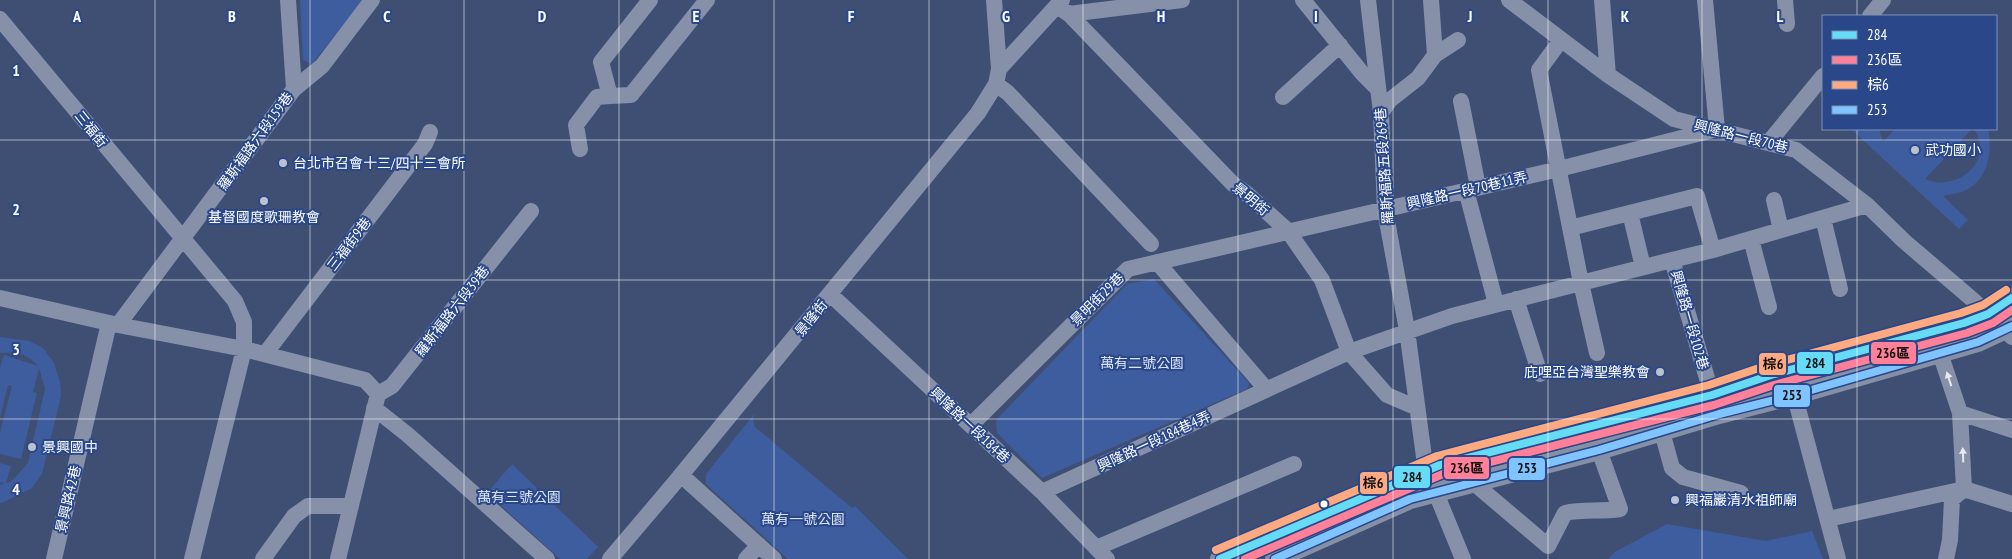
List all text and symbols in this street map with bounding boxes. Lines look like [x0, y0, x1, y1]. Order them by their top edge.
text: A [72, 6, 82, 26]
text: B [228, 6, 236, 26]
text: C [383, 6, 391, 26]
text: D [538, 6, 547, 26]
text: E [693, 6, 700, 26]
text: F [848, 6, 855, 26]
text: G [1002, 6, 1010, 26]
text: H [1157, 6, 1165, 26]
text: I [1314, 6, 1318, 26]
text: J [1467, 6, 1472, 26]
text: K [1621, 6, 1630, 26]
text: L [1777, 6, 1784, 26]
legend [1822, 15, 1997, 130]
text: 284 [1867, 25, 1888, 44]
text: 236區 [1867, 50, 1902, 69]
text: 1 [12, 60, 20, 80]
text: 棕6 [1867, 75, 1889, 94]
street label: 羅斯福路六段159巷 [213, 88, 297, 194]
text: 253 [1867, 100, 1887, 119]
street label: 三福街 [71, 107, 111, 151]
street label: 羅斯福路五段269巷 [1371, 107, 1397, 225]
street label: 興隆路一段70巷 [1692, 116, 1790, 156]
place label: 武功國小 [1925, 141, 1981, 159]
marker: 武功國小 [1909, 144, 1921, 156]
place label: 台北市召會十三/四十三會所 [293, 154, 465, 172]
marker: 台北市召會十三/四十三會所 [277, 157, 289, 169]
street label: 興隆路一段70巷11弄 [1405, 167, 1529, 213]
street label: 景明街 [1229, 179, 1273, 219]
marker: 基督國度歌珊教會 [258, 195, 270, 207]
text: 2 [12, 199, 20, 219]
place label: 基督國度歌珊教會 [208, 208, 320, 226]
street label: 三福街9巷 [323, 214, 375, 274]
street label: 羅斯福路六段39巷 [411, 262, 493, 360]
street label: 景明街29巷 [1066, 268, 1128, 330]
street label: 興隆路一段102巷 [1667, 268, 1713, 372]
street label: 景隆街 [791, 296, 831, 340]
text: 3 [12, 339, 20, 359]
line badge: 236區 [1870, 341, 1917, 365]
text: 236區 [1876, 344, 1910, 362]
line badge: 284 [1796, 351, 1834, 375]
line badge: 棕6 [1758, 352, 1787, 376]
park label: 萬有二號公園 [1100, 354, 1184, 372]
text: 284 [1805, 354, 1825, 372]
text: 棕6 [1763, 355, 1784, 373]
place label: 庇哩亞台灣聖樂教會 [1524, 363, 1650, 381]
marker: 庇哩亞台灣聖樂教會 [1654, 366, 1666, 378]
one-way arrow [1944, 371, 1952, 386]
street label: 興隆路一段184巷 [926, 383, 1014, 467]
line badge: 253 [1773, 384, 1811, 408]
text: 253 [1782, 386, 1802, 404]
street label: 興隆路一段184巷4弄 [1094, 407, 1214, 475]
place label: 景興國中 [42, 438, 98, 456]
marker: 景興國中 [26, 441, 38, 453]
one-way arrow [1958, 447, 1966, 463]
line badge: 236區 [1443, 456, 1490, 480]
line badge: 253 [1508, 457, 1546, 481]
text: 236區 [1450, 459, 1484, 477]
text: 253 [1517, 459, 1537, 477]
street label: 景興路42巷 [52, 464, 84, 534]
line badge: 284 [1393, 465, 1431, 489]
text: 284 [1402, 468, 1422, 486]
line badge: 棕6 [1359, 471, 1388, 495]
text: 棕6 [1363, 474, 1384, 492]
text: 4 [12, 479, 20, 499]
park label: 萬有三號公園 [477, 488, 561, 506]
place label: 興福巖清水祖師廟 [1685, 491, 1797, 509]
marker: 興福巖清水祖師廟 [1669, 494, 1681, 506]
unlabelled marker [1319, 499, 1329, 509]
park label: 萬有一號公園 [761, 510, 845, 528]

